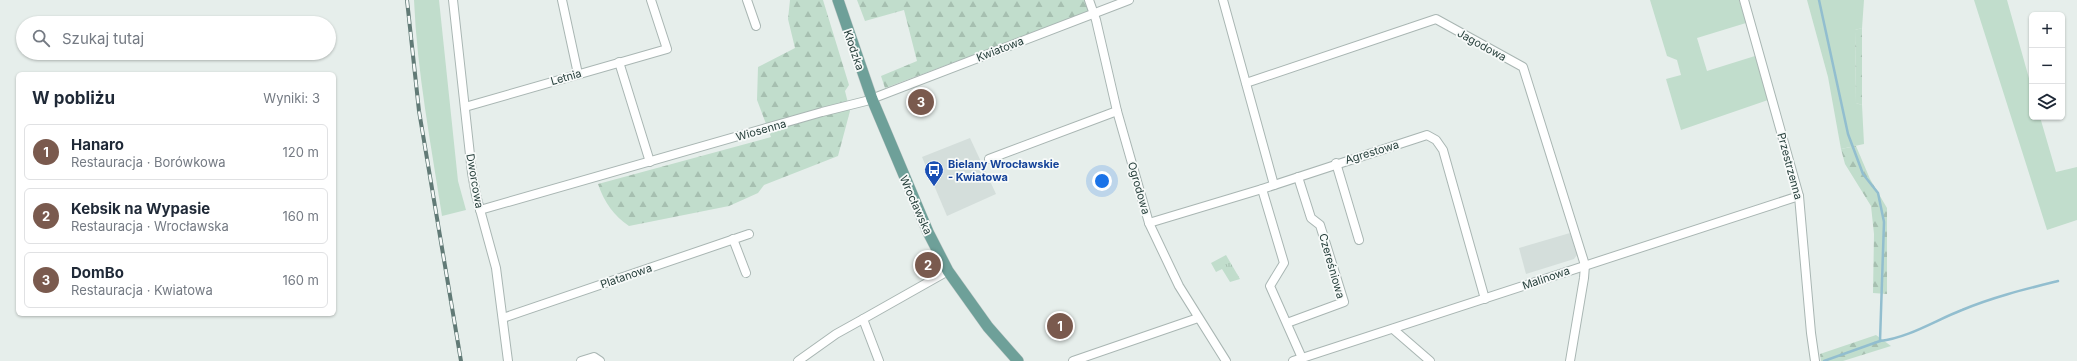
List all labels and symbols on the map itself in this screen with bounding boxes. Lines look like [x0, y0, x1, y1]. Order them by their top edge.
street label: Jagodowa [1455, 26, 1509, 64]
street label: Kłodzka [841, 28, 867, 72]
street label: Kwiatowa [974, 34, 1026, 64]
street label: Letnia [549, 66, 583, 88]
pin: 3 [908, 87, 934, 117]
street label: Wiosenna [734, 116, 788, 144]
street label: Przestrzenna [1774, 131, 1806, 201]
street label: Agrestowa [1343, 137, 1401, 167]
street label: Dworcowa [463, 153, 487, 209]
place label: Bielany Wrocławskie - Kwiatowa [948, 157, 1060, 184]
bus stop icon: Bielany Wrocławskie - Kwiatowa [923, 159, 945, 187]
street label: Ogrodowa [1125, 160, 1153, 216]
your location [1092, 171, 1112, 191]
street label: Wrocławska [897, 173, 935, 237]
street label: Czereśniowa [1316, 232, 1348, 300]
pin: 2 [915, 250, 941, 280]
street label: Platanowa [598, 261, 654, 291]
street label: Malinowa [1520, 263, 1572, 293]
pin: 1 [1047, 311, 1073, 341]

